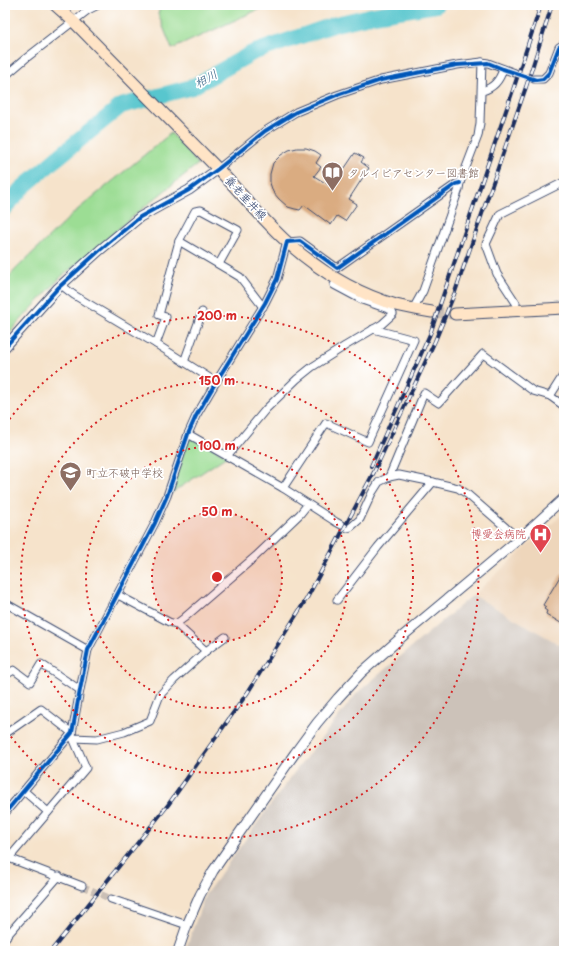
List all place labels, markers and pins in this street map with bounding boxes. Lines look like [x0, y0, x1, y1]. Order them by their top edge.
library icon: タルイピアセンター図書館 [319, 160, 345, 193]
place label: タルイピアセンター図書館 [348, 164, 479, 181]
school or university icon: 町立不破中学校 [58, 460, 84, 493]
place label: 町立不破中学校 [86, 464, 163, 481]
hospital icon: 博愛会病院 [528, 521, 554, 554]
place label: 博愛会病院 [471, 525, 526, 542]
centre of rings [210, 570, 224, 584]

